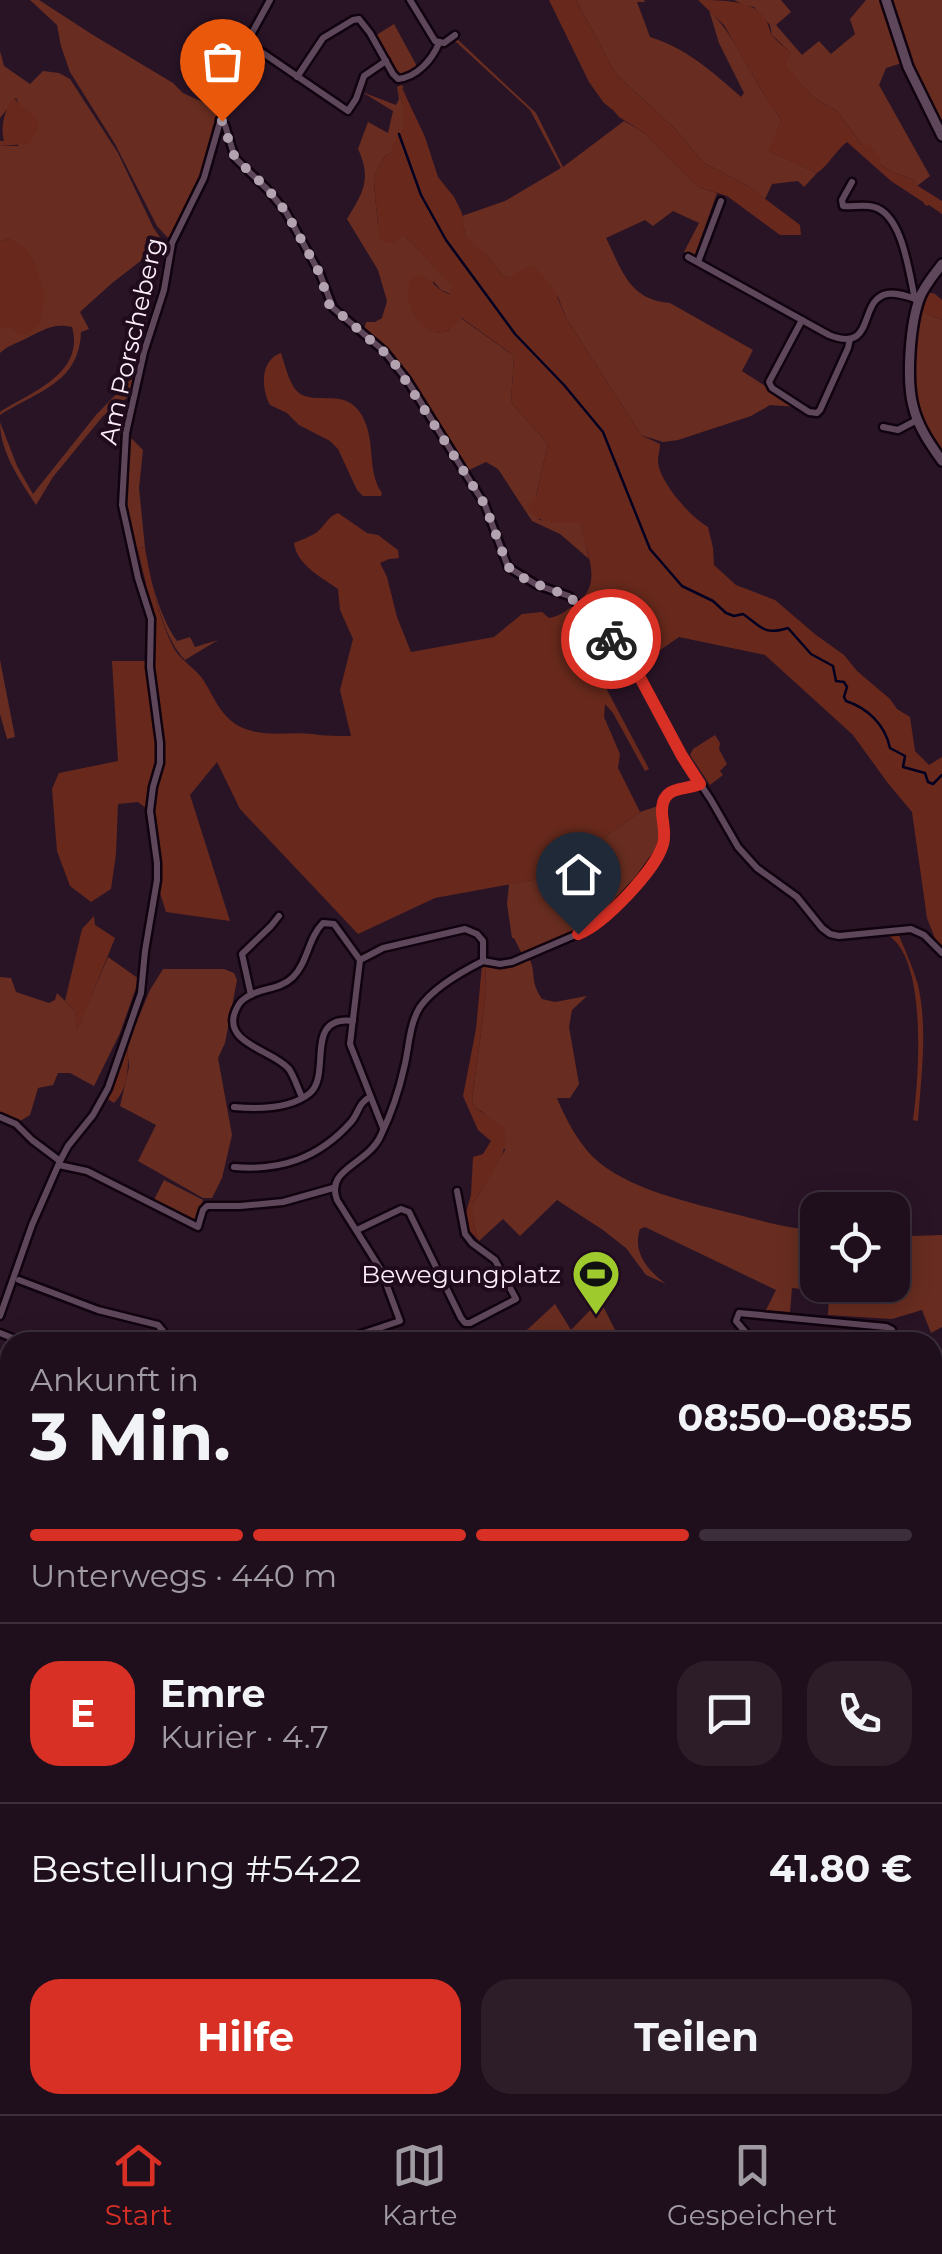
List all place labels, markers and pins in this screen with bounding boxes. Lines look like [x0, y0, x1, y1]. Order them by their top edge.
pin [180, 19, 265, 122]
pin [536, 832, 621, 935]
sports icon: Bewegungplatz [570, 1248, 622, 1316]
place label: Bewegungplatz [361, 1259, 561, 1289]

